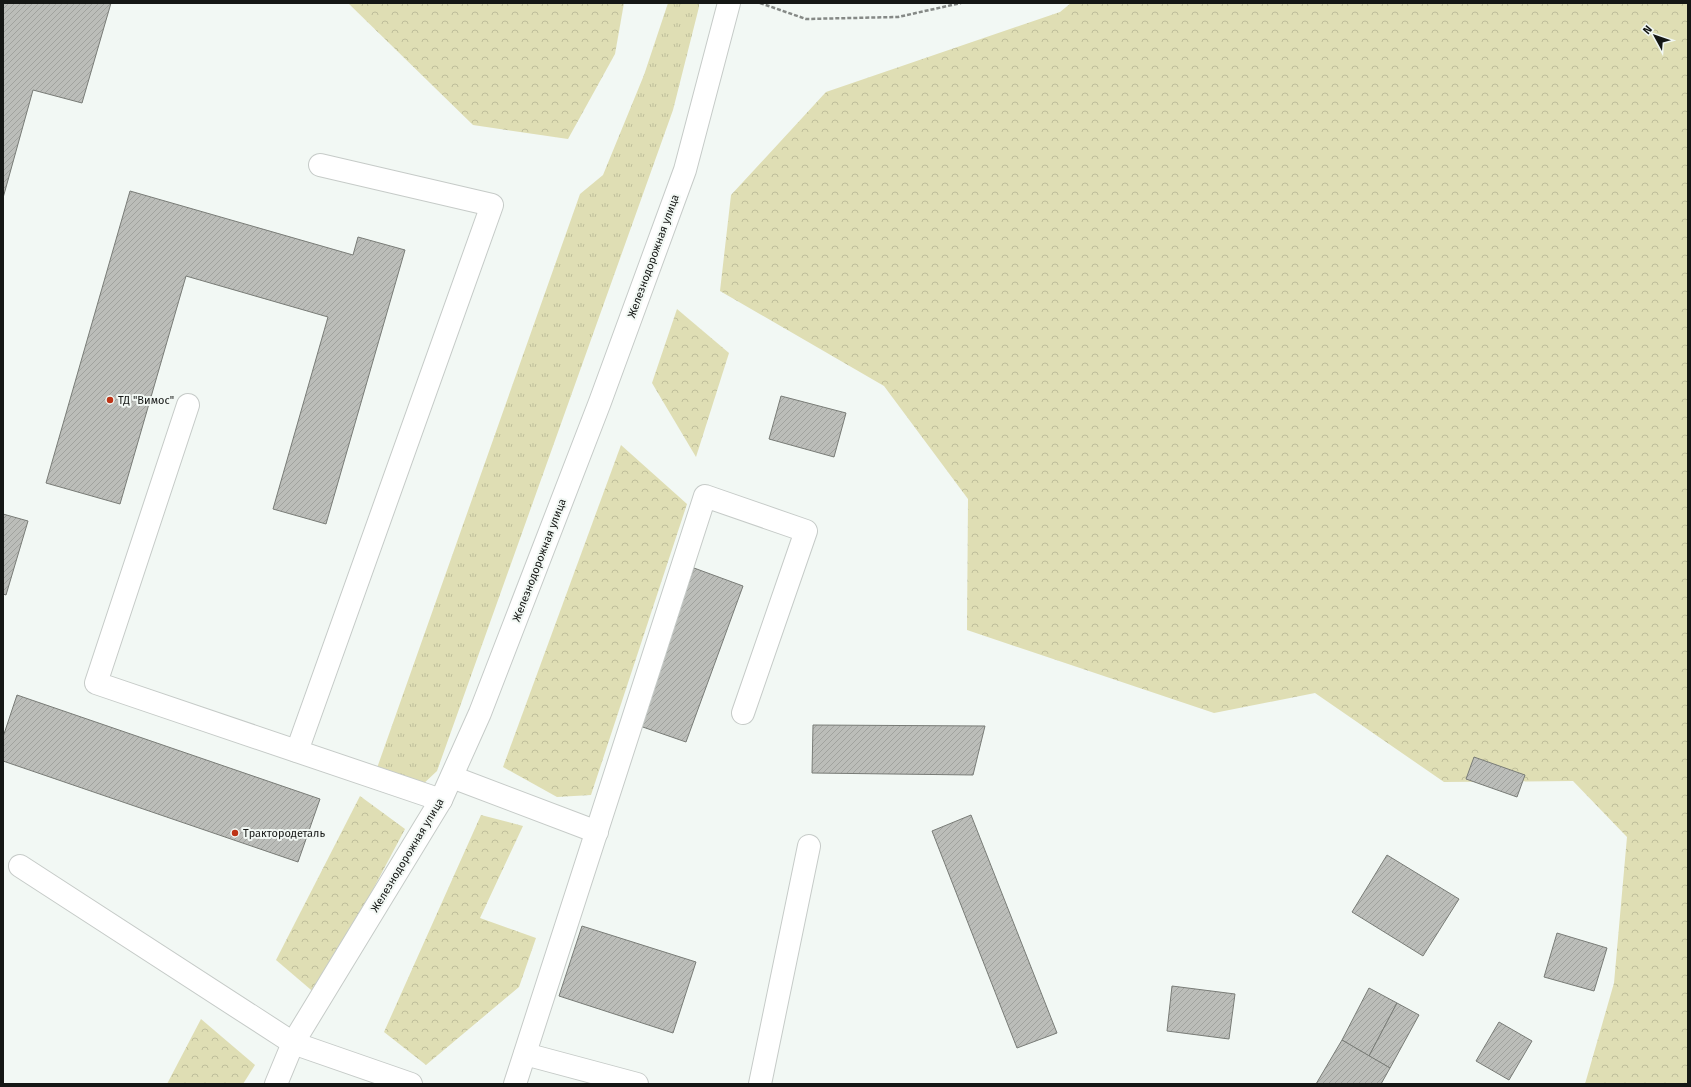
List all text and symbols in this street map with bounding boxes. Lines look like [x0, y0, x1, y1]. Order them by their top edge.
north arrow [1635, 16, 1675, 56]
text: N [1640, 23, 1655, 37]
street label: Железнодорожная улица [625, 193, 682, 320]
place label: ТД "Вимос" [118, 394, 174, 407]
marker: ТД "Вимос" [105, 395, 115, 405]
street label: Железнодорожная улица [510, 497, 569, 623]
street label: Железнодорожная улица [368, 796, 447, 915]
place label: Трактородеталь [243, 827, 325, 840]
marker: Трактородеталь [230, 828, 240, 838]

